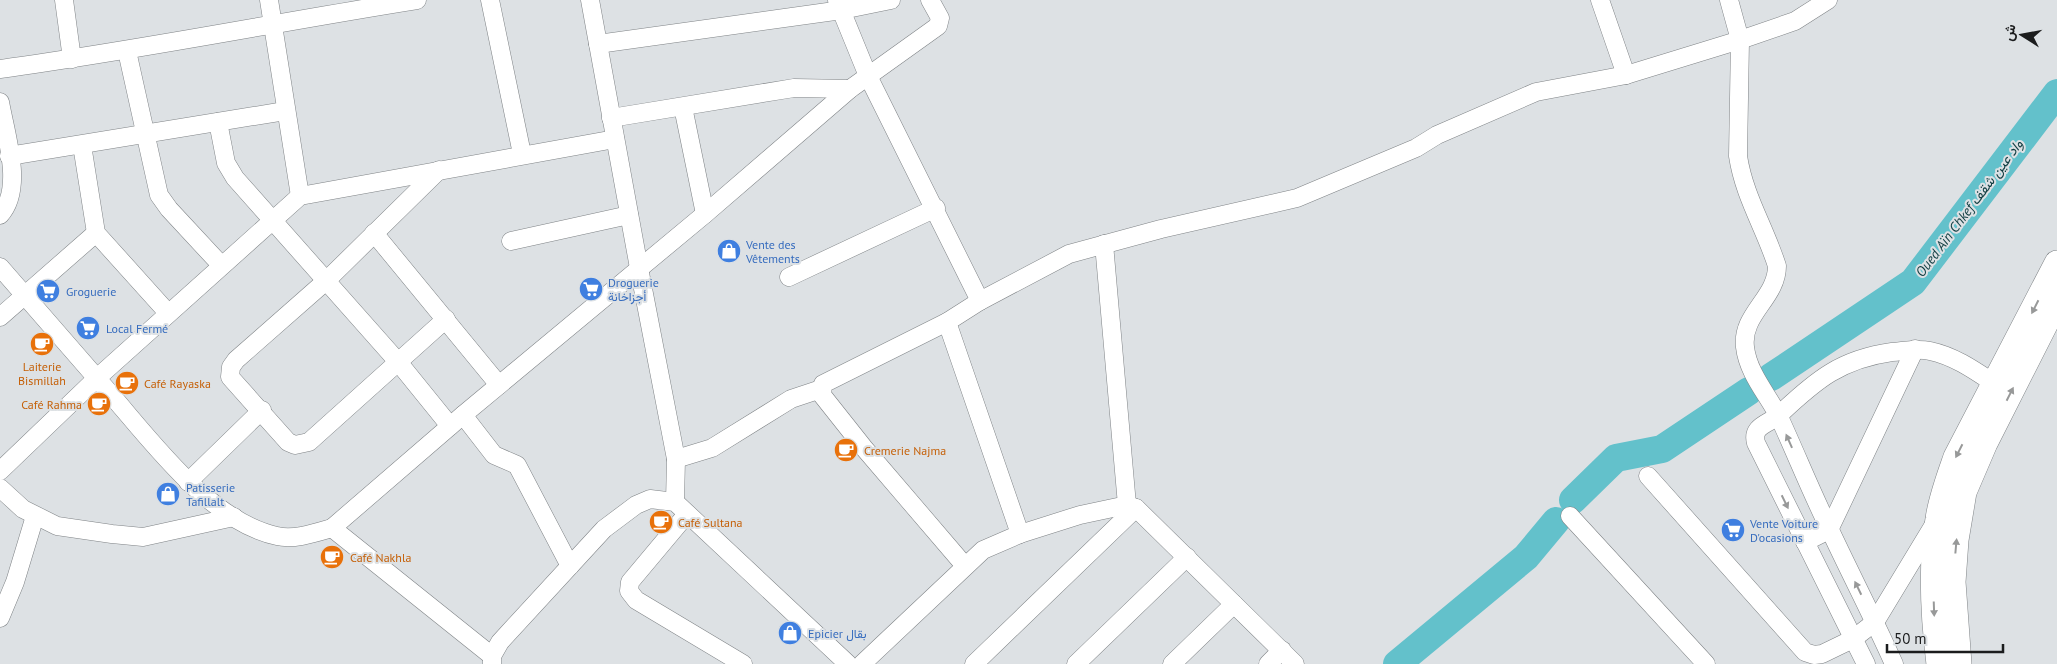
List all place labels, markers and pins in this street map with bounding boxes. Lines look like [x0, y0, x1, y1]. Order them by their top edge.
place label: Vente des Vêtements [745, 237, 800, 266]
shop icon: Vente des Vêtements [716, 238, 742, 264]
place label: Droguerie أجزاخانة [608, 275, 659, 305]
supermarket icon: Droguerie أجزاخانة [578, 276, 604, 302]
supermarket icon: Groguerie [35, 278, 61, 304]
place label: Groguerie [66, 284, 116, 299]
supermarket icon: Local Fermé [75, 315, 101, 341]
place label: Local Fermé [106, 321, 168, 336]
cafe icon: Laiterie Bismillah [29, 331, 55, 357]
place label: Laiterie Bismillah [18, 359, 66, 388]
cafe icon: Café Rayaska [114, 370, 140, 396]
place label: Café Rayaska [144, 376, 211, 391]
cafe icon: Café Rahma [86, 391, 112, 417]
place label: Café Rahma [21, 397, 82, 412]
cafe icon: Cremerie Najma [833, 437, 859, 463]
place label: Cremerie Najma [864, 443, 946, 458]
place label: Patisserie Tafillalt [186, 480, 235, 509]
shop icon: Patisserie Tafillalt [155, 481, 181, 507]
cafe icon: Café Sultana [648, 509, 674, 535]
place label: Café Sultana [678, 515, 743, 530]
place label: Vente Voiture D'ocasions [1749, 516, 1818, 545]
supermarket icon: Vente Voiture D'ocasions [1720, 517, 1746, 543]
cafe icon: Café Nakhla [319, 544, 345, 570]
place label: Café Nakhla [350, 550, 411, 565]
shop icon: Epicier بقال [777, 620, 803, 646]
place label: Epicier بقال [808, 626, 866, 642]

